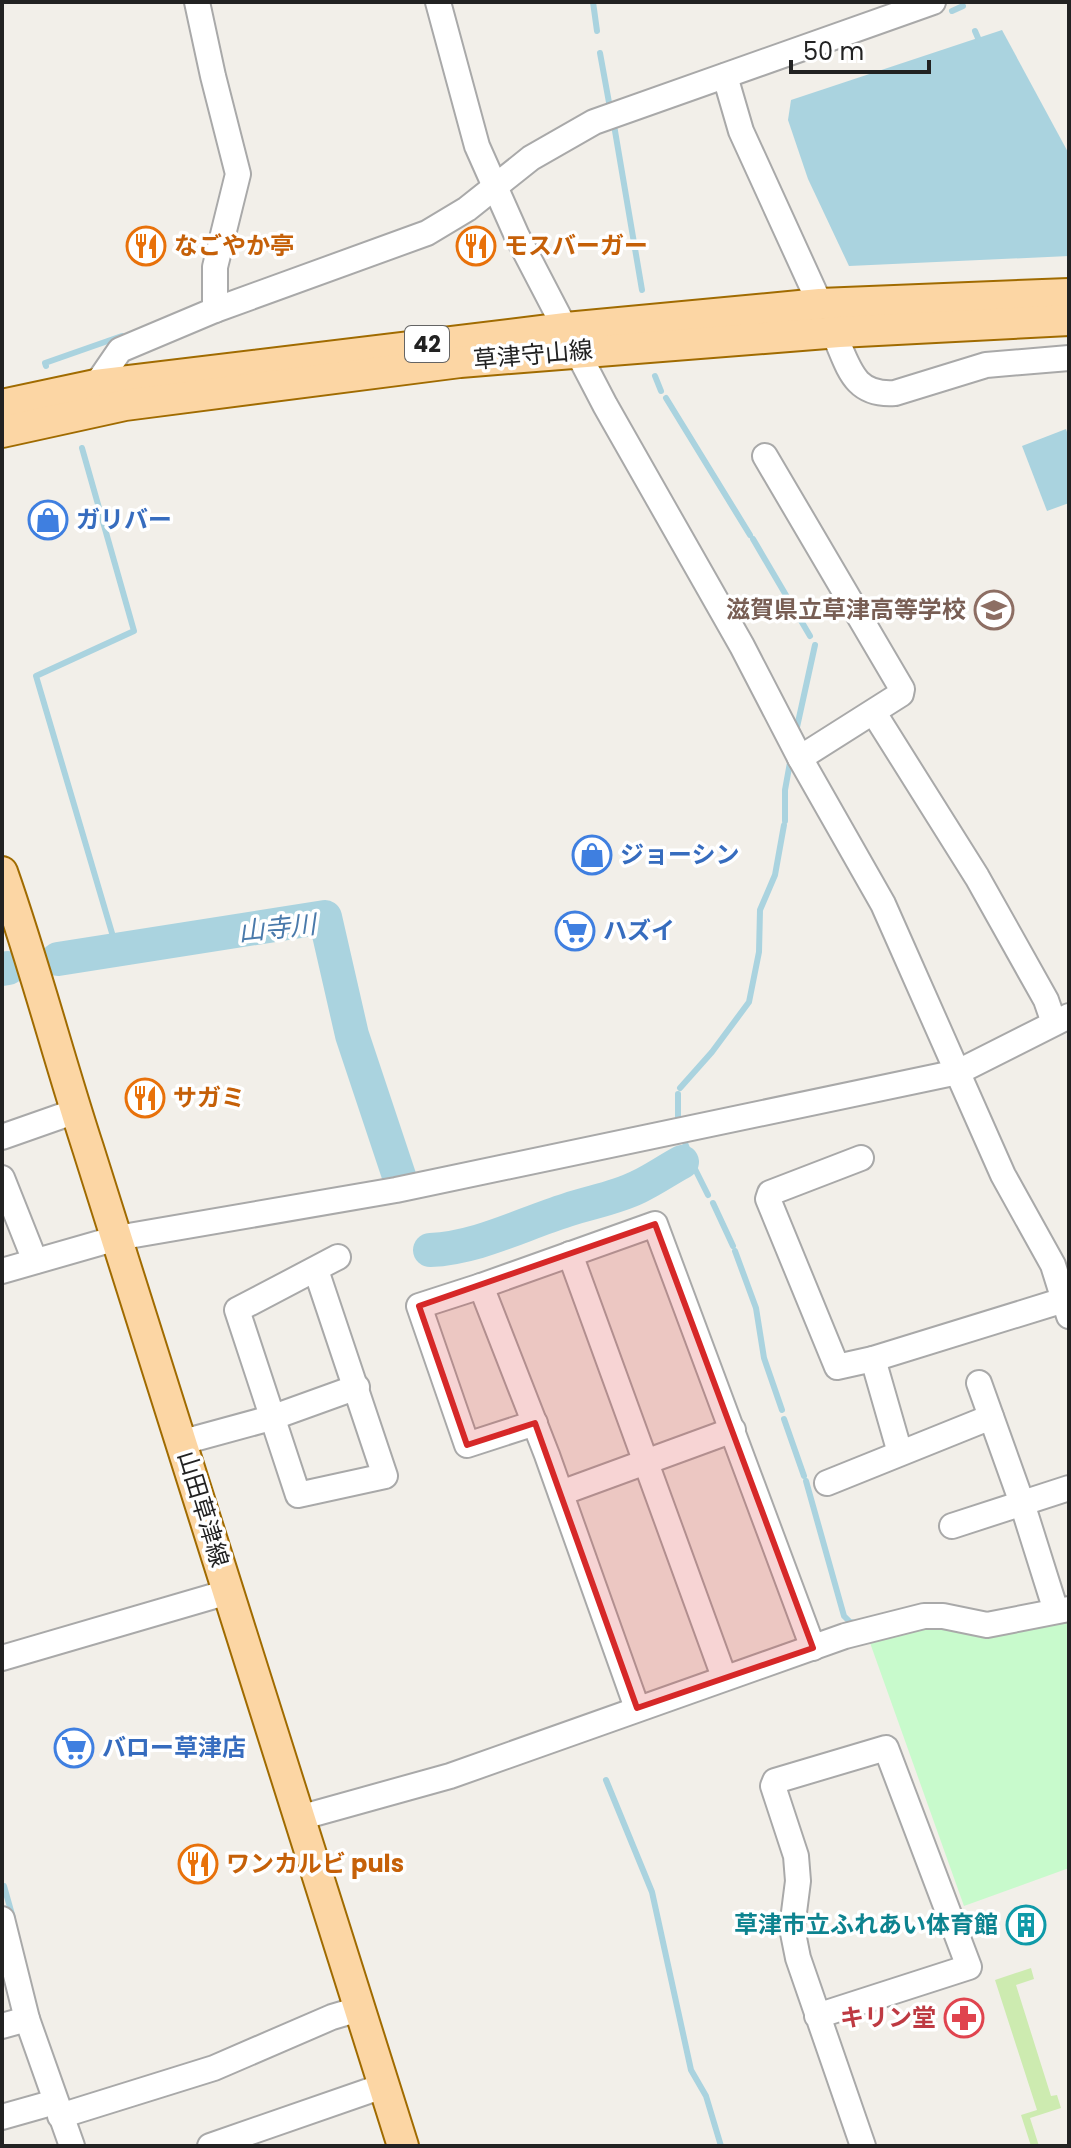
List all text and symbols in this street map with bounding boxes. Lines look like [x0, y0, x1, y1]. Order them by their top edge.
scale bar [791, 24, 929, 74]
text: 50 m [803, 35, 864, 68]
restaurant icon: なごやか亭 [125, 225, 167, 267]
restaurant icon: モスバーガー [455, 225, 497, 267]
place label: なごやか亭 [174, 229, 294, 262]
place label: モスバーガー [504, 229, 648, 262]
road number: 42 [405, 326, 449, 362]
street label: 草津守山線 [472, 333, 594, 376]
shop icon: ガリバー [27, 499, 69, 541]
place label: ガリバー [76, 503, 172, 536]
school or university icon: 滋賀県立草津高等学校 [973, 589, 1015, 631]
place label: 滋賀県立草津高等学校 [726, 593, 966, 626]
shop icon: ジョーシン [571, 834, 613, 876]
place label: ジョーシン [620, 838, 740, 871]
water label: 山寺川 [236, 906, 321, 950]
supermarket icon: ハズイ [554, 910, 596, 952]
place label: ハズイ [603, 914, 675, 947]
restaurant icon: サガミ [124, 1077, 166, 1119]
place label: サガミ [173, 1081, 245, 1114]
street label: 山田草津線 [170, 1447, 237, 1571]
supermarket icon: バロー草津店 [53, 1727, 95, 1769]
place label: バロー草津店 [102, 1731, 246, 1764]
restaurant icon: ワンカルビ puls [177, 1843, 219, 1885]
place label: ワンカルビ puls [226, 1847, 404, 1880]
building icon: 草津市立ふれあい体育館 [1005, 1904, 1047, 1946]
place label: 草津市立ふれあい体育館 [734, 1908, 998, 1941]
pharmacy icon: キリン堂 [943, 1997, 985, 2039]
place label: キリン堂 [840, 2001, 936, 2034]

